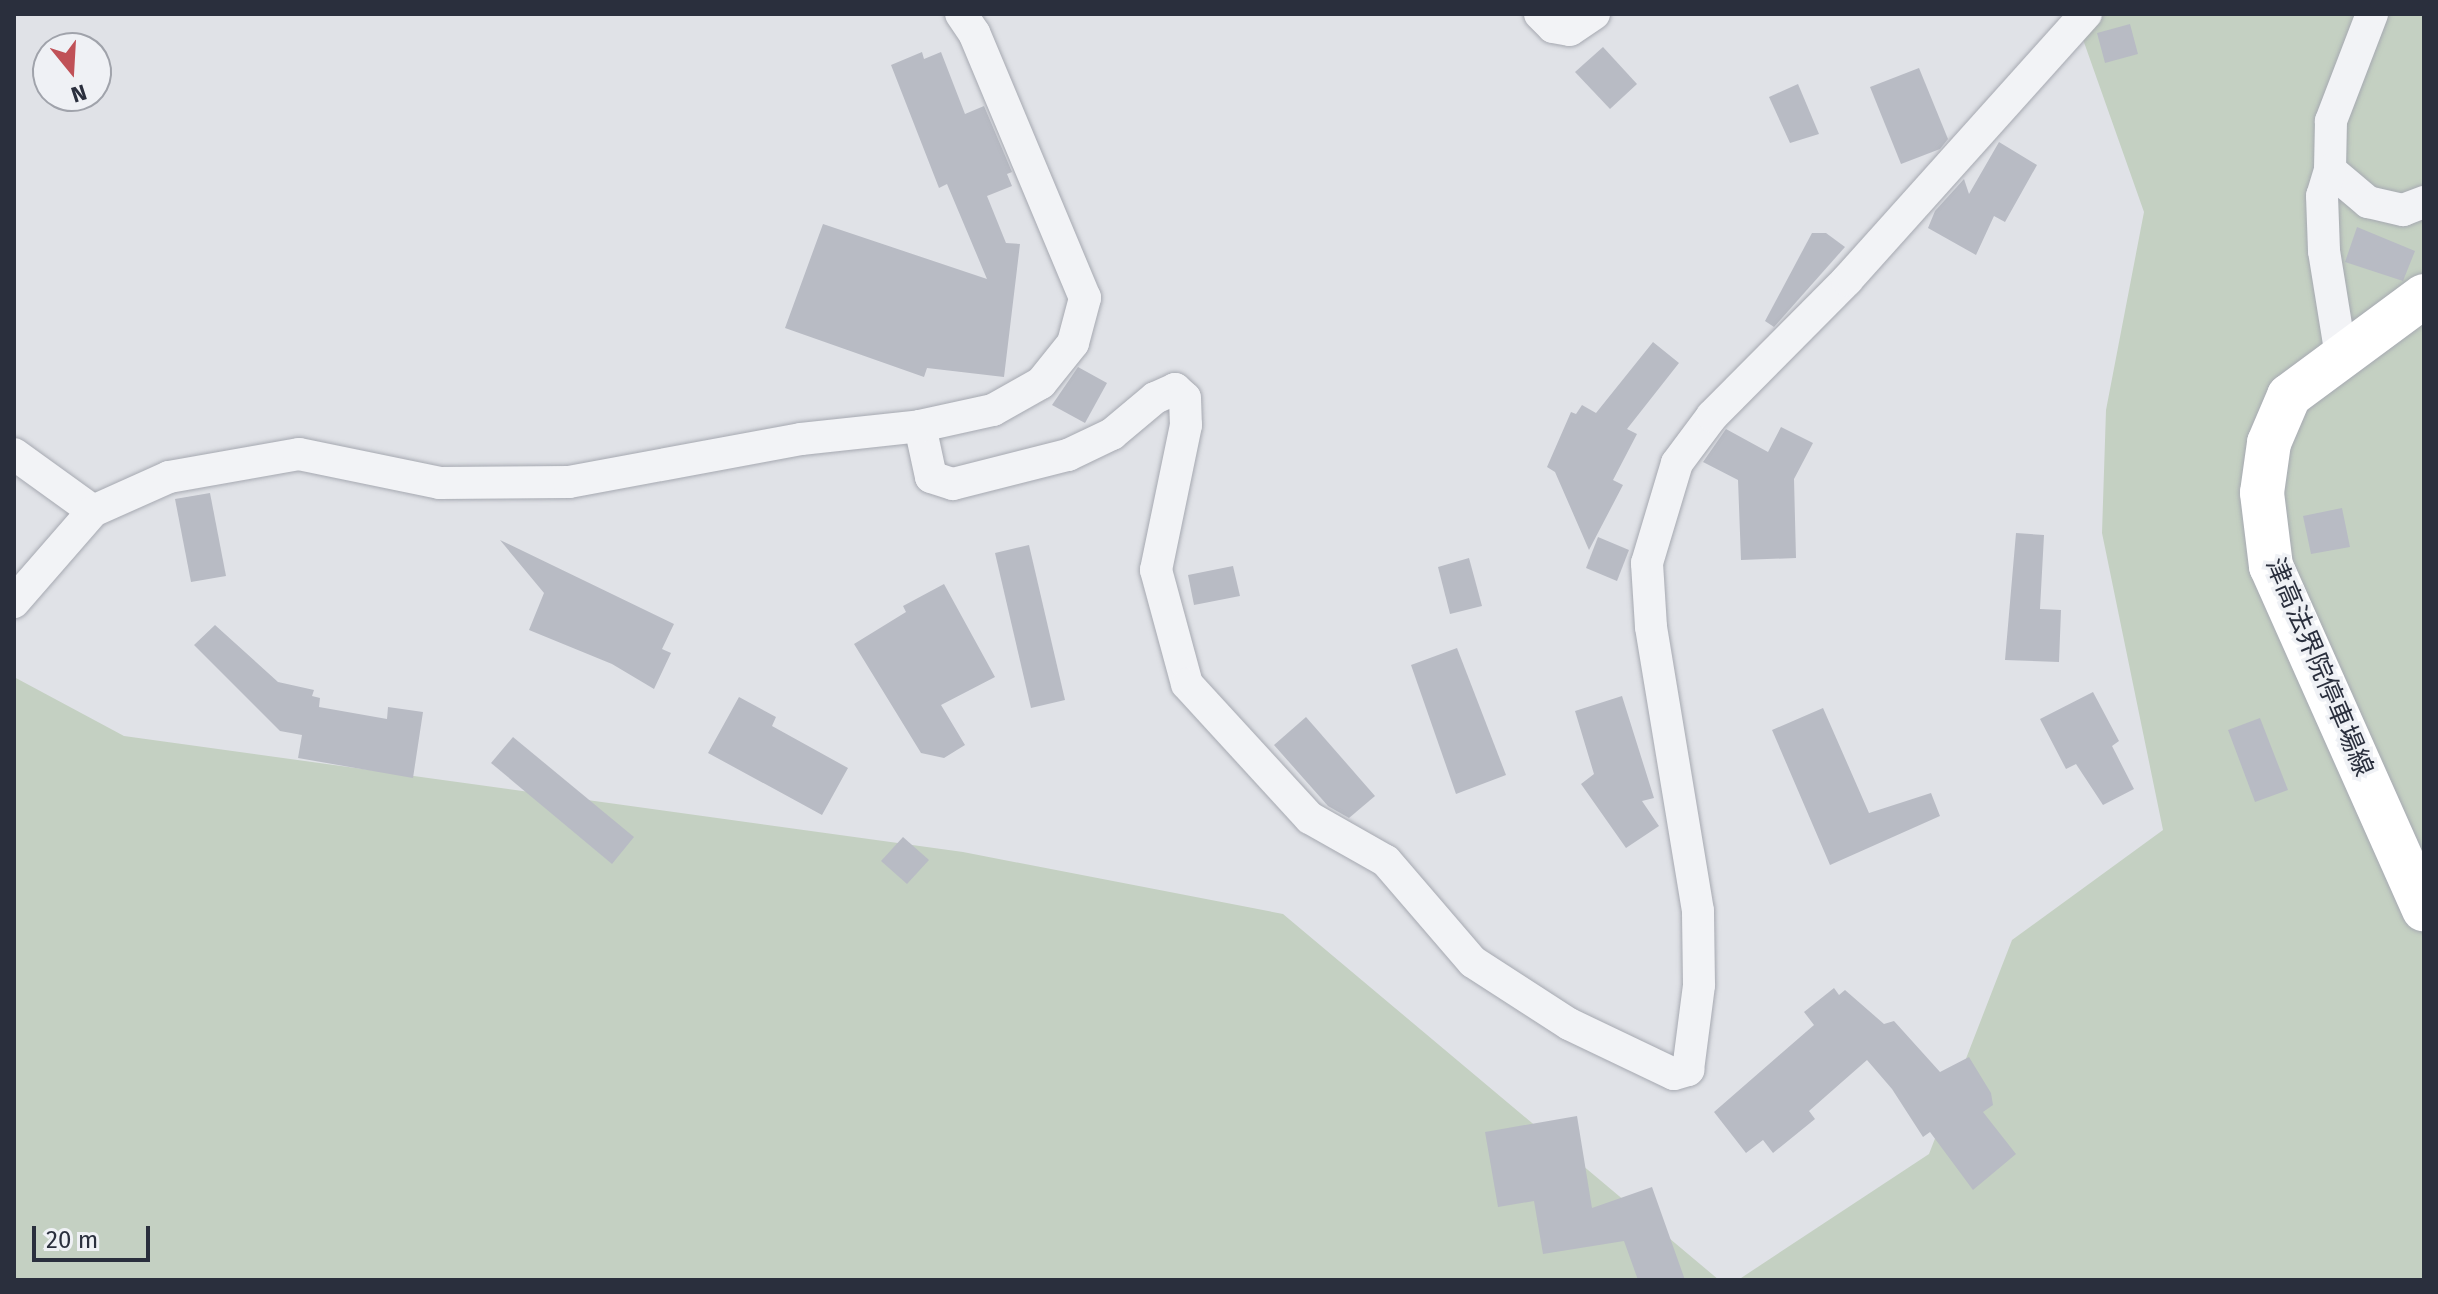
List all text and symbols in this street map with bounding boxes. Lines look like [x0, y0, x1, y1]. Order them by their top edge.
north arrow [32, 32, 112, 112]
text: N [68, 78, 90, 108]
street label: 津高法界院停車場線 [2259, 553, 2379, 781]
scale bar [36, 1210, 154, 1260]
text: 20 m [46, 1226, 98, 1254]

